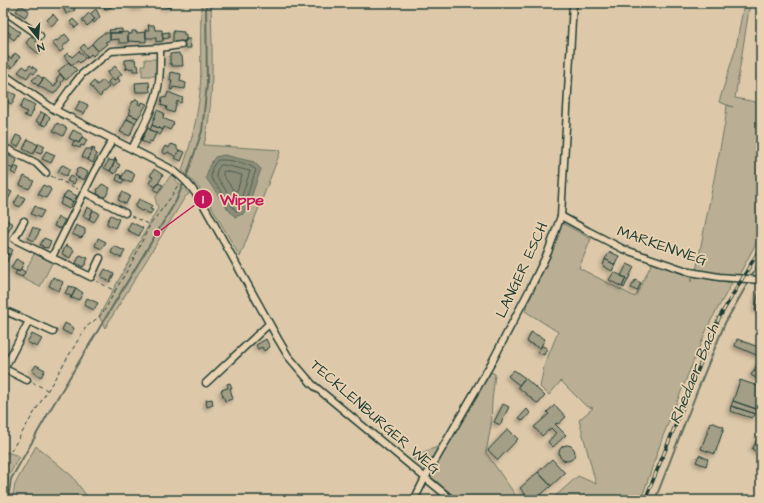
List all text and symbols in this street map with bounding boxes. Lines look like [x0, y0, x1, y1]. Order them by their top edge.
north arrow [18, 18, 58, 58]
text: N [35, 39, 46, 55]
callout: Wippe [193, 185, 272, 213]
text: Wippe [219, 189, 264, 211]
text: 1 [202, 191, 204, 208]
street label: LANGER ESCH [491, 219, 553, 321]
street label: MARKENWEG [614, 221, 710, 271]
water label: Rhedaer Bach [664, 320, 724, 427]
street label: TECKLENBURGER WEG [306, 355, 445, 480]

